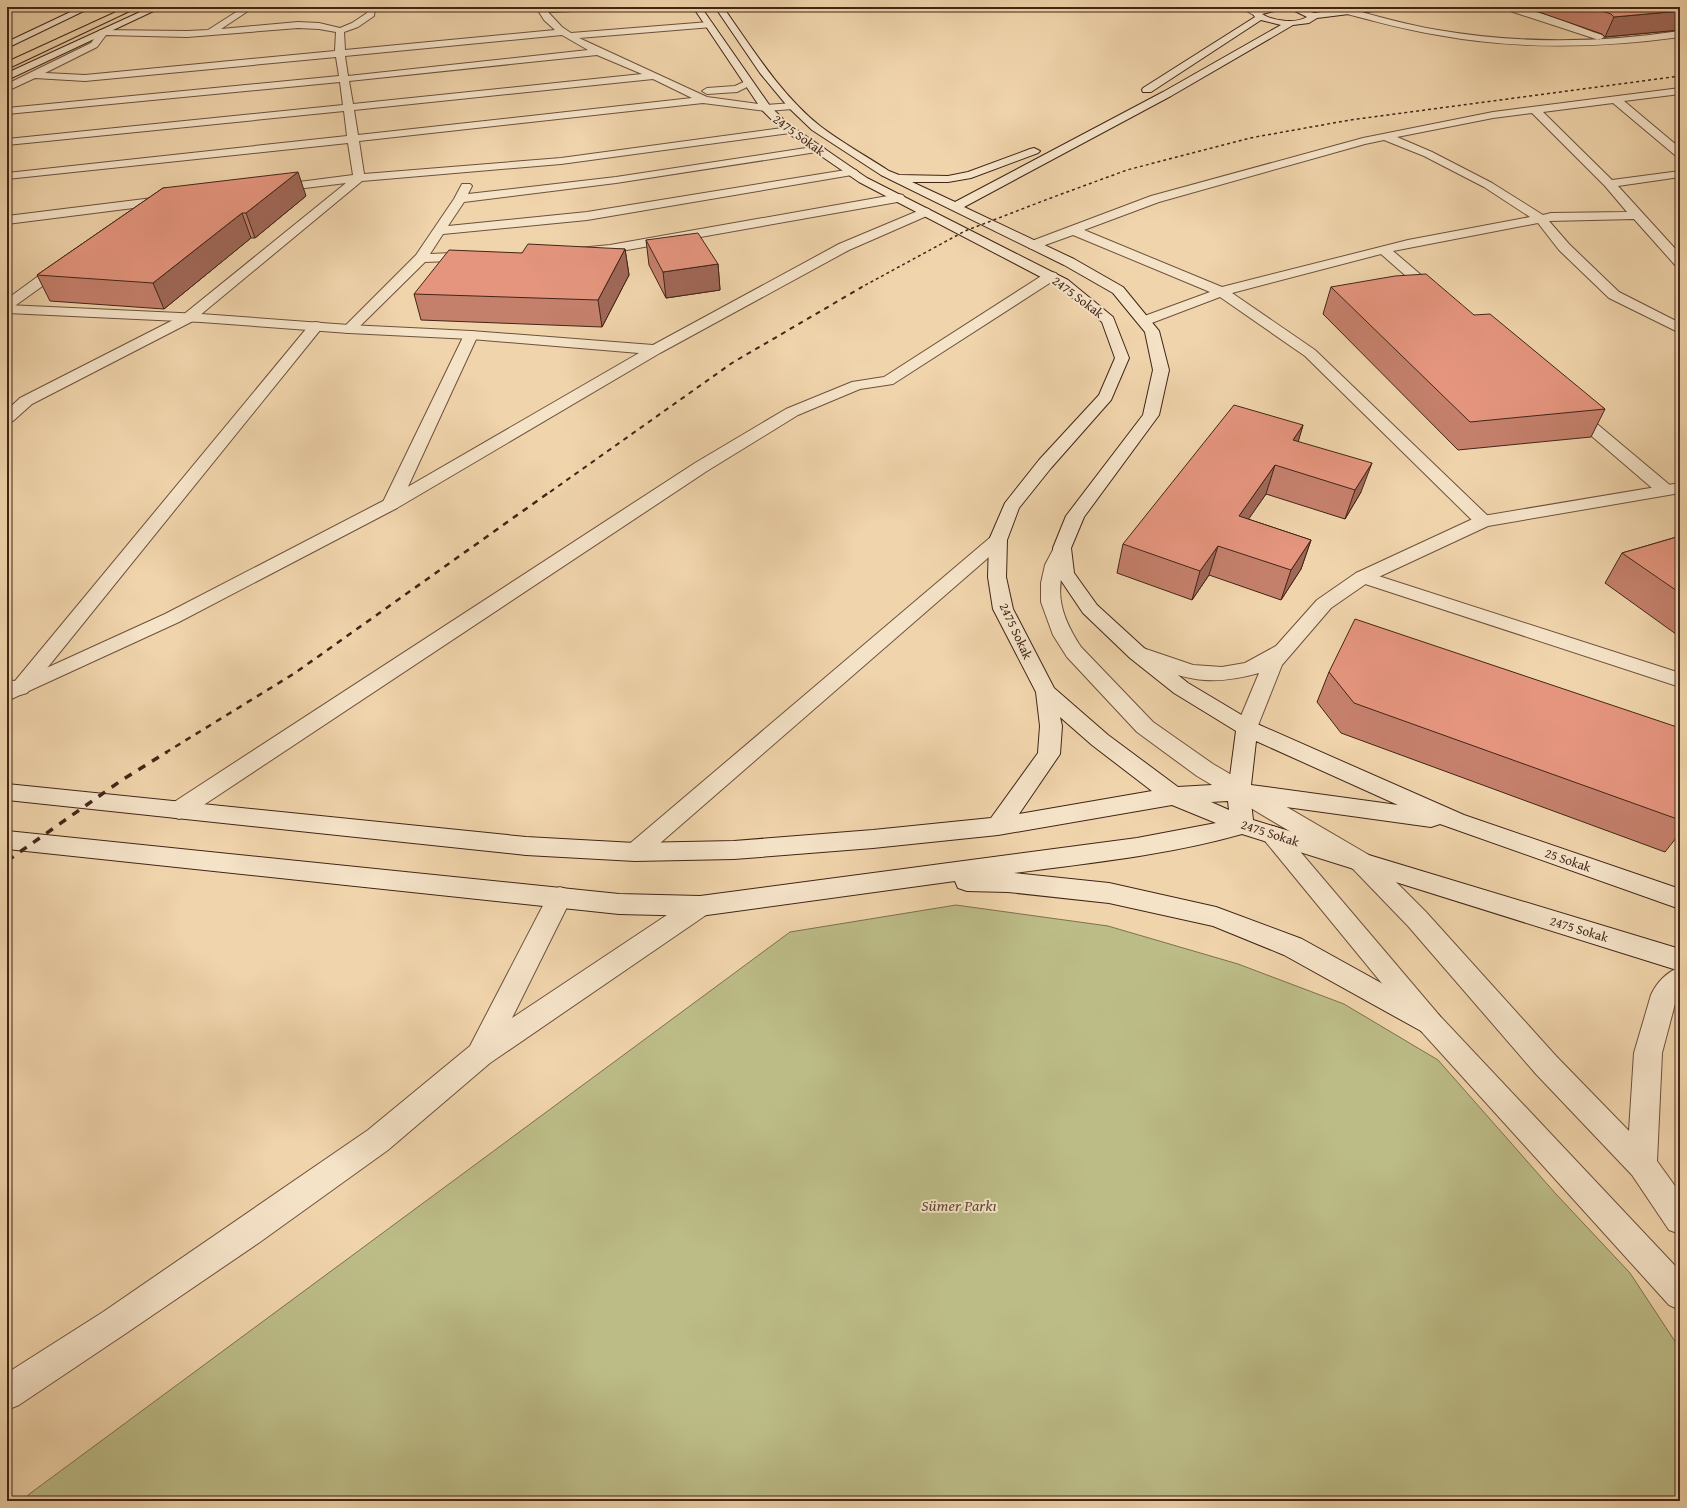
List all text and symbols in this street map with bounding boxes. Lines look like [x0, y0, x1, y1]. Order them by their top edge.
street label: 2475 Sokak [769, 110, 829, 161]
street label: 2475 Sokak [1048, 271, 1108, 323]
street label: 2475 Sokak [995, 600, 1038, 663]
street label: 2475 Sokak [1238, 815, 1302, 851]
street label: 25 Sokak [1542, 843, 1594, 877]
street label: 2475 Sokak [1547, 911, 1611, 947]
park label: Sümer Parkı [921, 1193, 997, 1217]

